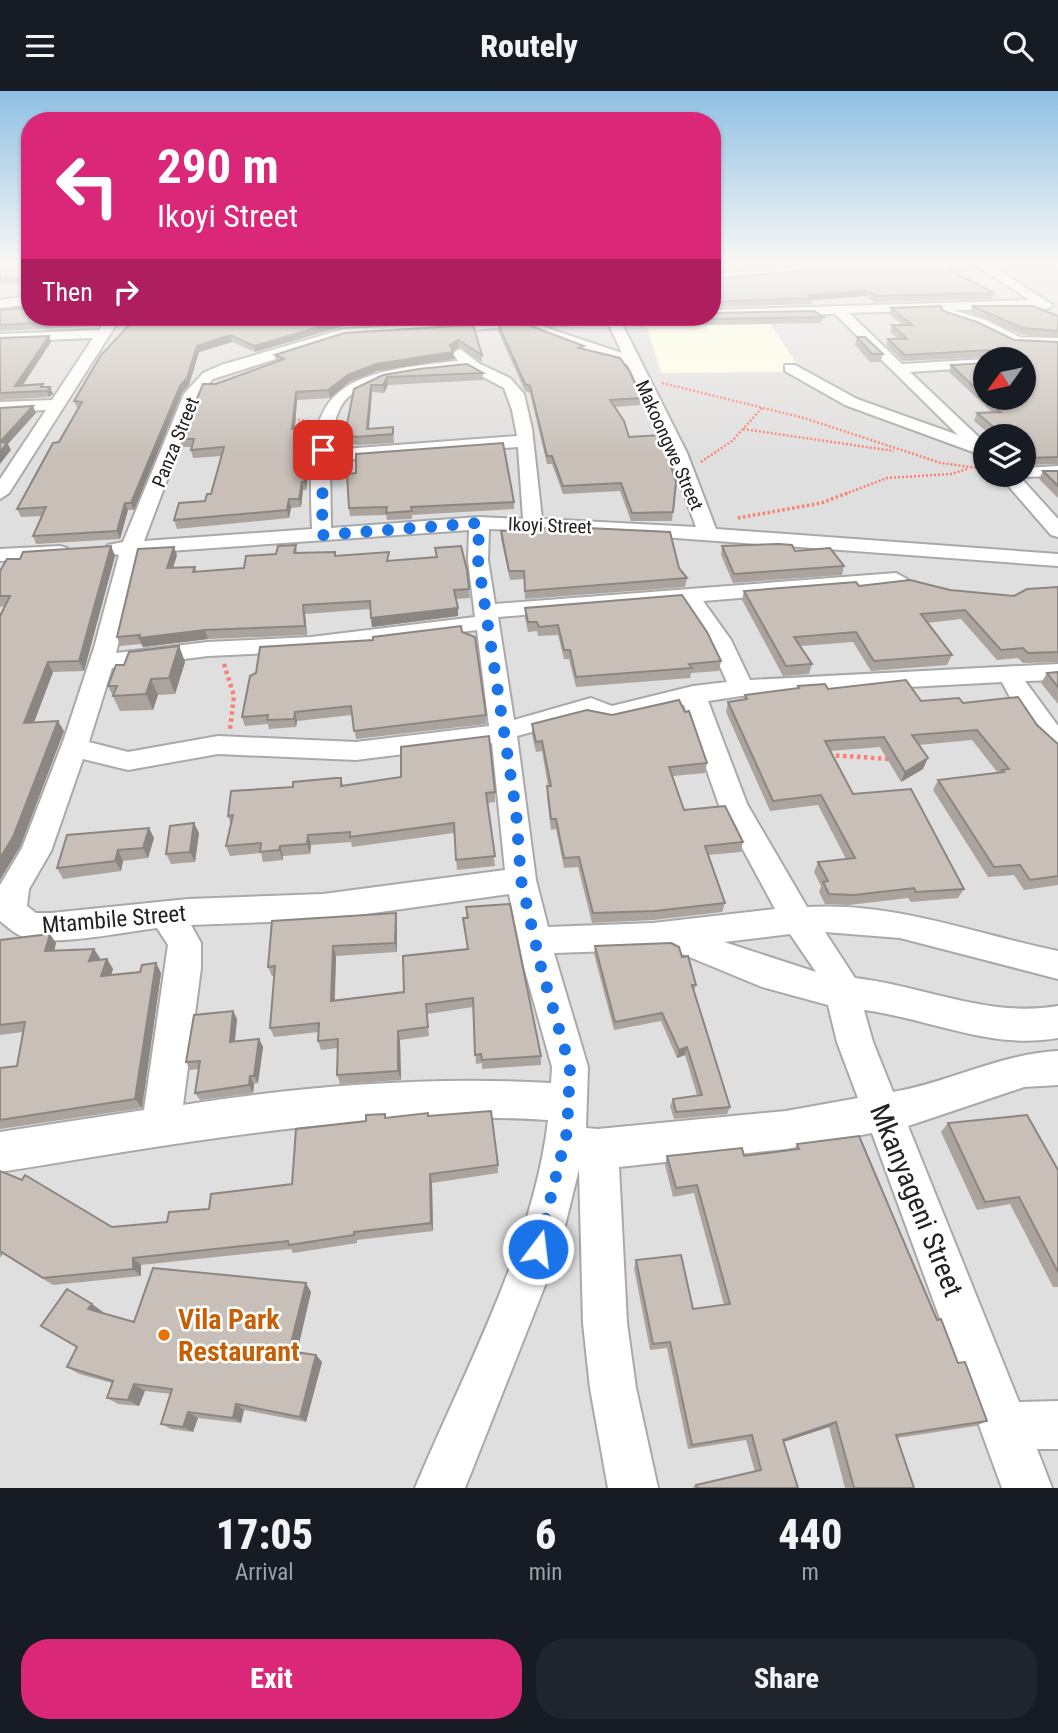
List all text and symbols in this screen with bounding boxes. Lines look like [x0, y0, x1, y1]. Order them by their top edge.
icon: menu [21, 27, 59, 65]
text: Routely [480, 27, 578, 65]
icon: search [999, 27, 1037, 65]
text: 290 m [157, 138, 279, 195]
icon: left [42, 140, 133, 231]
text: Ikoyi Street [157, 197, 298, 235]
icon: right [107, 273, 145, 311]
text: Then [42, 277, 93, 307]
north arrow [973, 347, 1036, 409]
map controls [973, 347, 1036, 487]
street label: Makoongwe Street [631, 377, 708, 514]
street label: Panza Street [147, 394, 204, 491]
pin [293, 420, 353, 480]
button: layers [973, 424, 1036, 487]
icon: arrive [304, 431, 342, 469]
street label: Ikoyi Street [508, 513, 592, 538]
street label: Mtambile Street [41, 900, 187, 939]
street label: Mkanyageni Street [863, 1099, 970, 1301]
position arrow [501, 1212, 575, 1286]
place label: Vila Park Restaurant [178, 1303, 300, 1368]
marker: Vila Park Restaurant [156, 1327, 172, 1343]
text: 17:05 [216, 1510, 313, 1559]
text: 6 [535, 1510, 556, 1559]
text: 440 [778, 1510, 842, 1559]
text: Arrival [235, 1559, 294, 1586]
text: min [529, 1559, 562, 1586]
text: m [802, 1559, 819, 1586]
button: Exit [21, 1639, 522, 1719]
button: Share [536, 1639, 1037, 1719]

